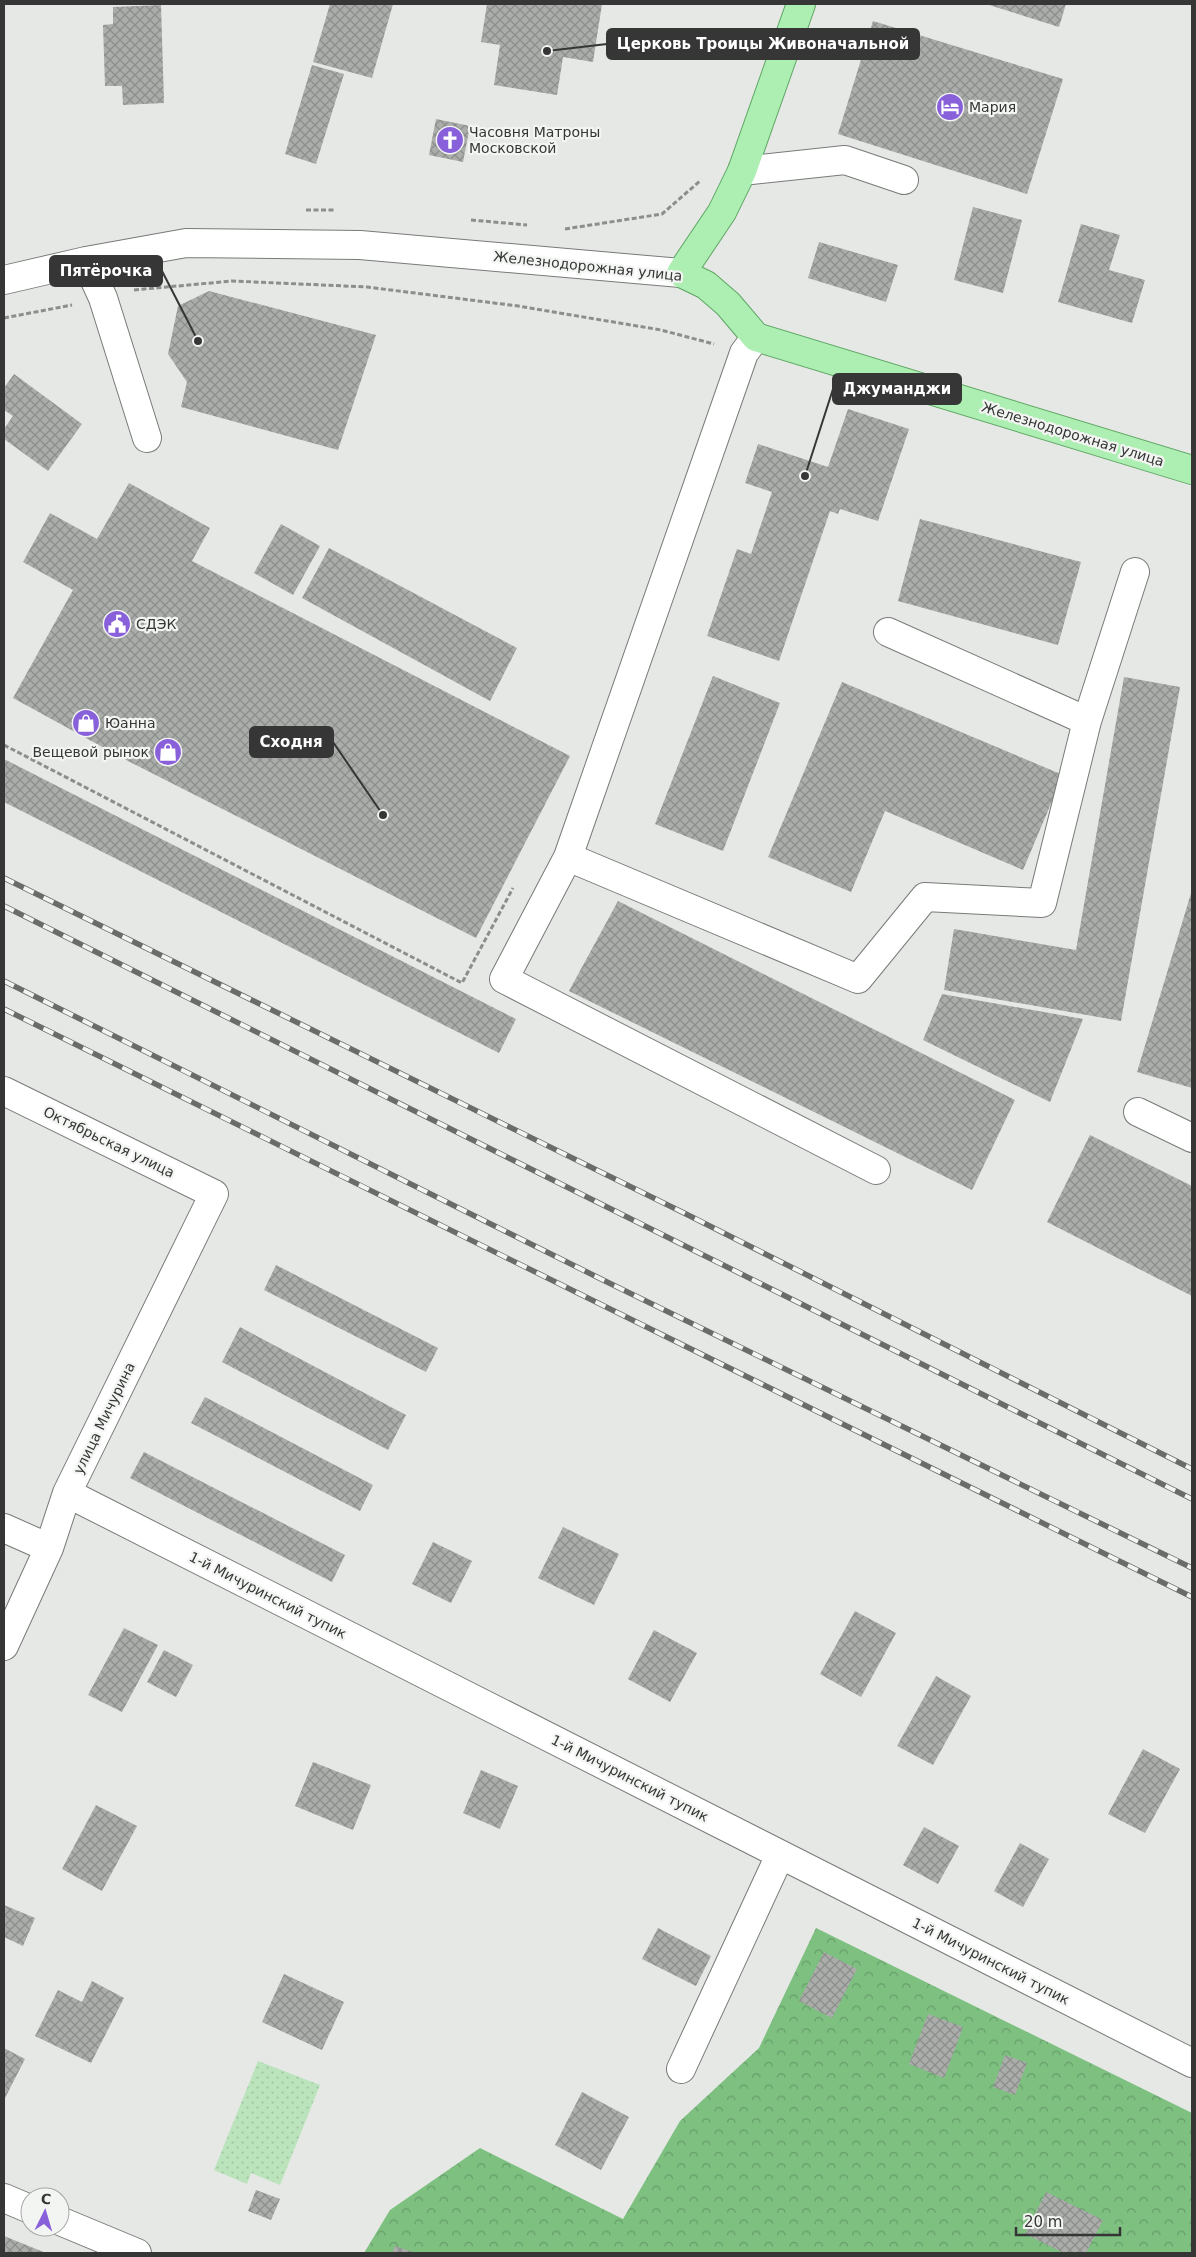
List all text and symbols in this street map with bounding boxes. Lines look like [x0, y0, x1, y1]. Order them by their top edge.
callout: Церковь Троицы Живоначальной [607, 29, 919, 59]
text: Церковь Троицы Живоначальной [617, 35, 909, 53]
hotel icon: Мария [935, 92, 965, 122]
place label: Мария [969, 99, 1016, 115]
place label: Часовня Матроны Московской [469, 124, 600, 156]
church icon: Часовня Матроны Московской [435, 125, 465, 155]
street label: Железнодорожная улица [493, 248, 683, 284]
callout: Пятёрочка [50, 256, 162, 286]
text: Пятёрочка [60, 262, 152, 280]
callout: Джуманджи [833, 374, 961, 404]
text: Джуманджи [843, 380, 951, 398]
street label: Железнодорожная улица [980, 399, 1166, 469]
public building icon: СДЭК [102, 609, 132, 639]
place label: СДЭК [136, 616, 176, 632]
shop icon: Юанна [71, 708, 101, 738]
place label: Юанна [105, 715, 156, 731]
callout: Сходня [250, 727, 333, 757]
text: Сходня [259, 733, 323, 751]
shop icon: Вещевой рынок [153, 737, 183, 767]
place label: Вещевой рынок [33, 744, 149, 760]
street label: Октябрьская улица [41, 1103, 177, 1181]
street label: улица Мичурина [70, 1360, 138, 1476]
street label: 1-й Мичуринский тупик [187, 1548, 349, 1642]
street label: 1-й Мичуринский тупик [549, 1731, 711, 1825]
street label: 1-й Мичуринский тупик [910, 1914, 1072, 2008]
north arrow [20, 2187, 70, 2237]
text: С [40, 2191, 52, 2207]
scale bar [1016, 2204, 1120, 2236]
text: 20 m [1024, 2213, 1062, 2231]

